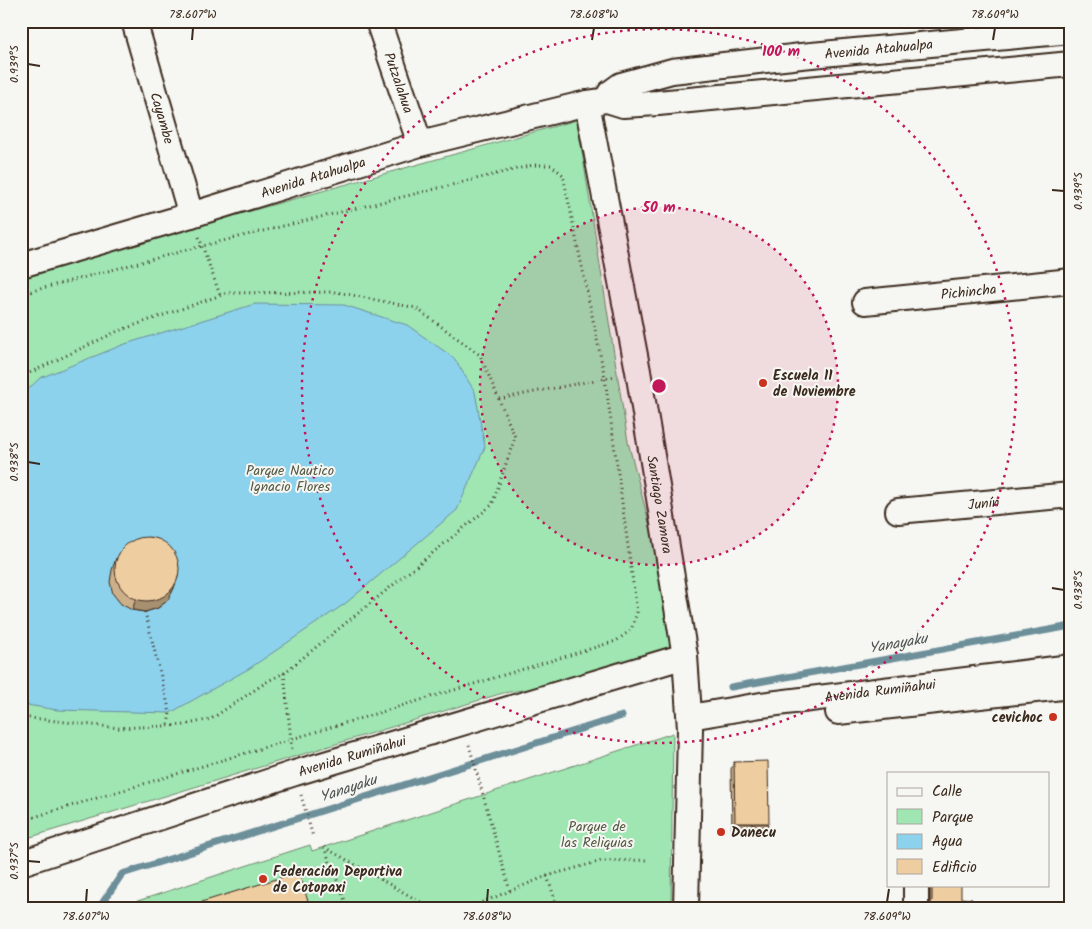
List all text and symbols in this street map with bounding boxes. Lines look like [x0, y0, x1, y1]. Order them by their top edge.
text: 78.607°W [169, 5, 217, 24]
text: 78.608°W [570, 5, 618, 24]
text: 78.609°W [971, 5, 1019, 24]
street label: Avenida Atahualpa [824, 34, 934, 66]
text: 100 m [762, 40, 800, 64]
text: 0.939°S [5, 44, 24, 83]
street label: Putzalahua [377, 49, 419, 116]
street label: Cayambe [143, 90, 180, 147]
street label: Avenida Atahualpa [258, 151, 369, 205]
text: 0.939°S [1069, 171, 1088, 210]
text: 50 m [641, 196, 676, 220]
street label: Pichincha [940, 279, 997, 306]
place label: Escuela 11 de Noviembre [773, 365, 856, 403]
centre of rings [650, 377, 668, 395]
marker: Escuela 11 de Noviembre [757, 377, 769, 389]
text: 0.938°S [5, 442, 24, 482]
street label: Santiago Zamora [640, 454, 678, 555]
park label: Parque Nautico Ignacio Flores [246, 460, 334, 498]
street label: Junín [967, 492, 1000, 516]
text: 0.938°S [1069, 570, 1088, 610]
water label: Yanayaku [867, 627, 931, 661]
street label: Avenida Rumiñahui [823, 674, 938, 709]
place label: cevichoc [992, 707, 1043, 729]
marker: cevichoc [1047, 711, 1059, 723]
street label: Avenida Rumiñahui [296, 730, 410, 783]
water label: Yanayaku [317, 768, 382, 809]
legend [887, 772, 1050, 886]
text: Calle [932, 780, 962, 804]
text: Parque [932, 806, 973, 830]
park label: Parque de las Reliquias [561, 816, 633, 854]
place label: Danecu [731, 822, 776, 844]
marker: Danecu [715, 826, 727, 838]
text: Agua [932, 830, 963, 854]
text: 0.937°S [5, 842, 24, 880]
text: Edificio [932, 856, 977, 880]
place label: Federación Deportiva de Cotopaxi [273, 861, 402, 899]
marker: Federación Deportiva de Cotopaxi [257, 873, 269, 885]
text: 78.607°W [62, 907, 110, 926]
text: 78.608°W [463, 907, 511, 926]
text: 78.609°W [863, 907, 911, 926]

